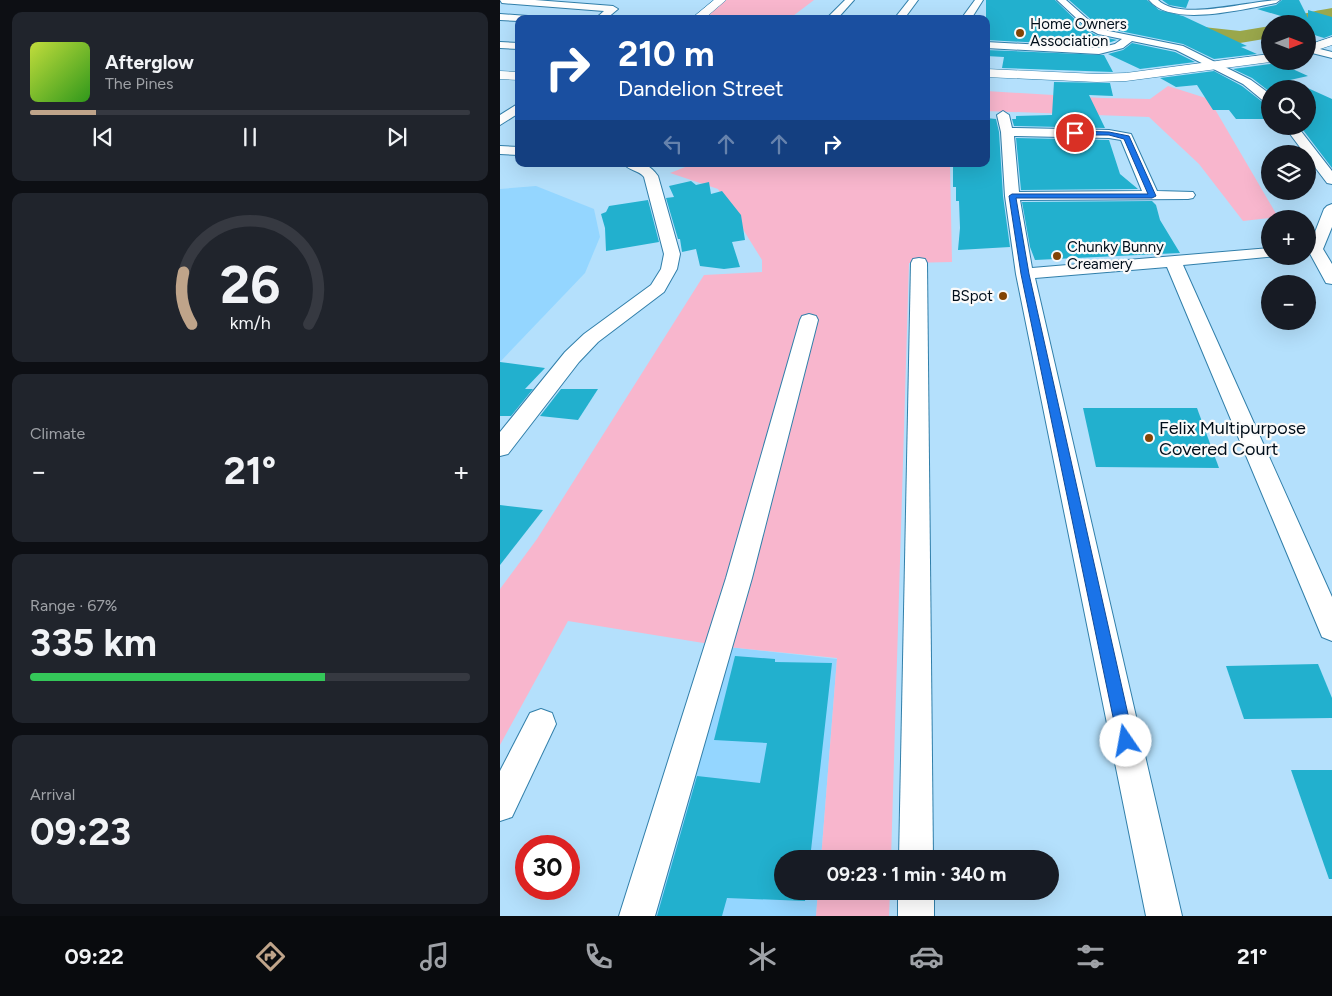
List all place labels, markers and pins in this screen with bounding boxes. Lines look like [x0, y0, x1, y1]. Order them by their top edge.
place label: Home Owners Association [1030, 15, 1127, 50]
marker: Home Owners Association [1014, 27, 1026, 39]
pin [1054, 112, 1096, 154]
place label: Chunky Bunny Creamery [1067, 238, 1164, 273]
marker: Chunky Bunny Creamery [1051, 250, 1063, 262]
place label: BSpot [951, 287, 993, 305]
marker: BSpot [997, 290, 1009, 302]
place label: Felix Multipurpose Covered Court [1159, 417, 1306, 460]
marker: Felix Multipurpose Covered Court [1143, 432, 1155, 444]

